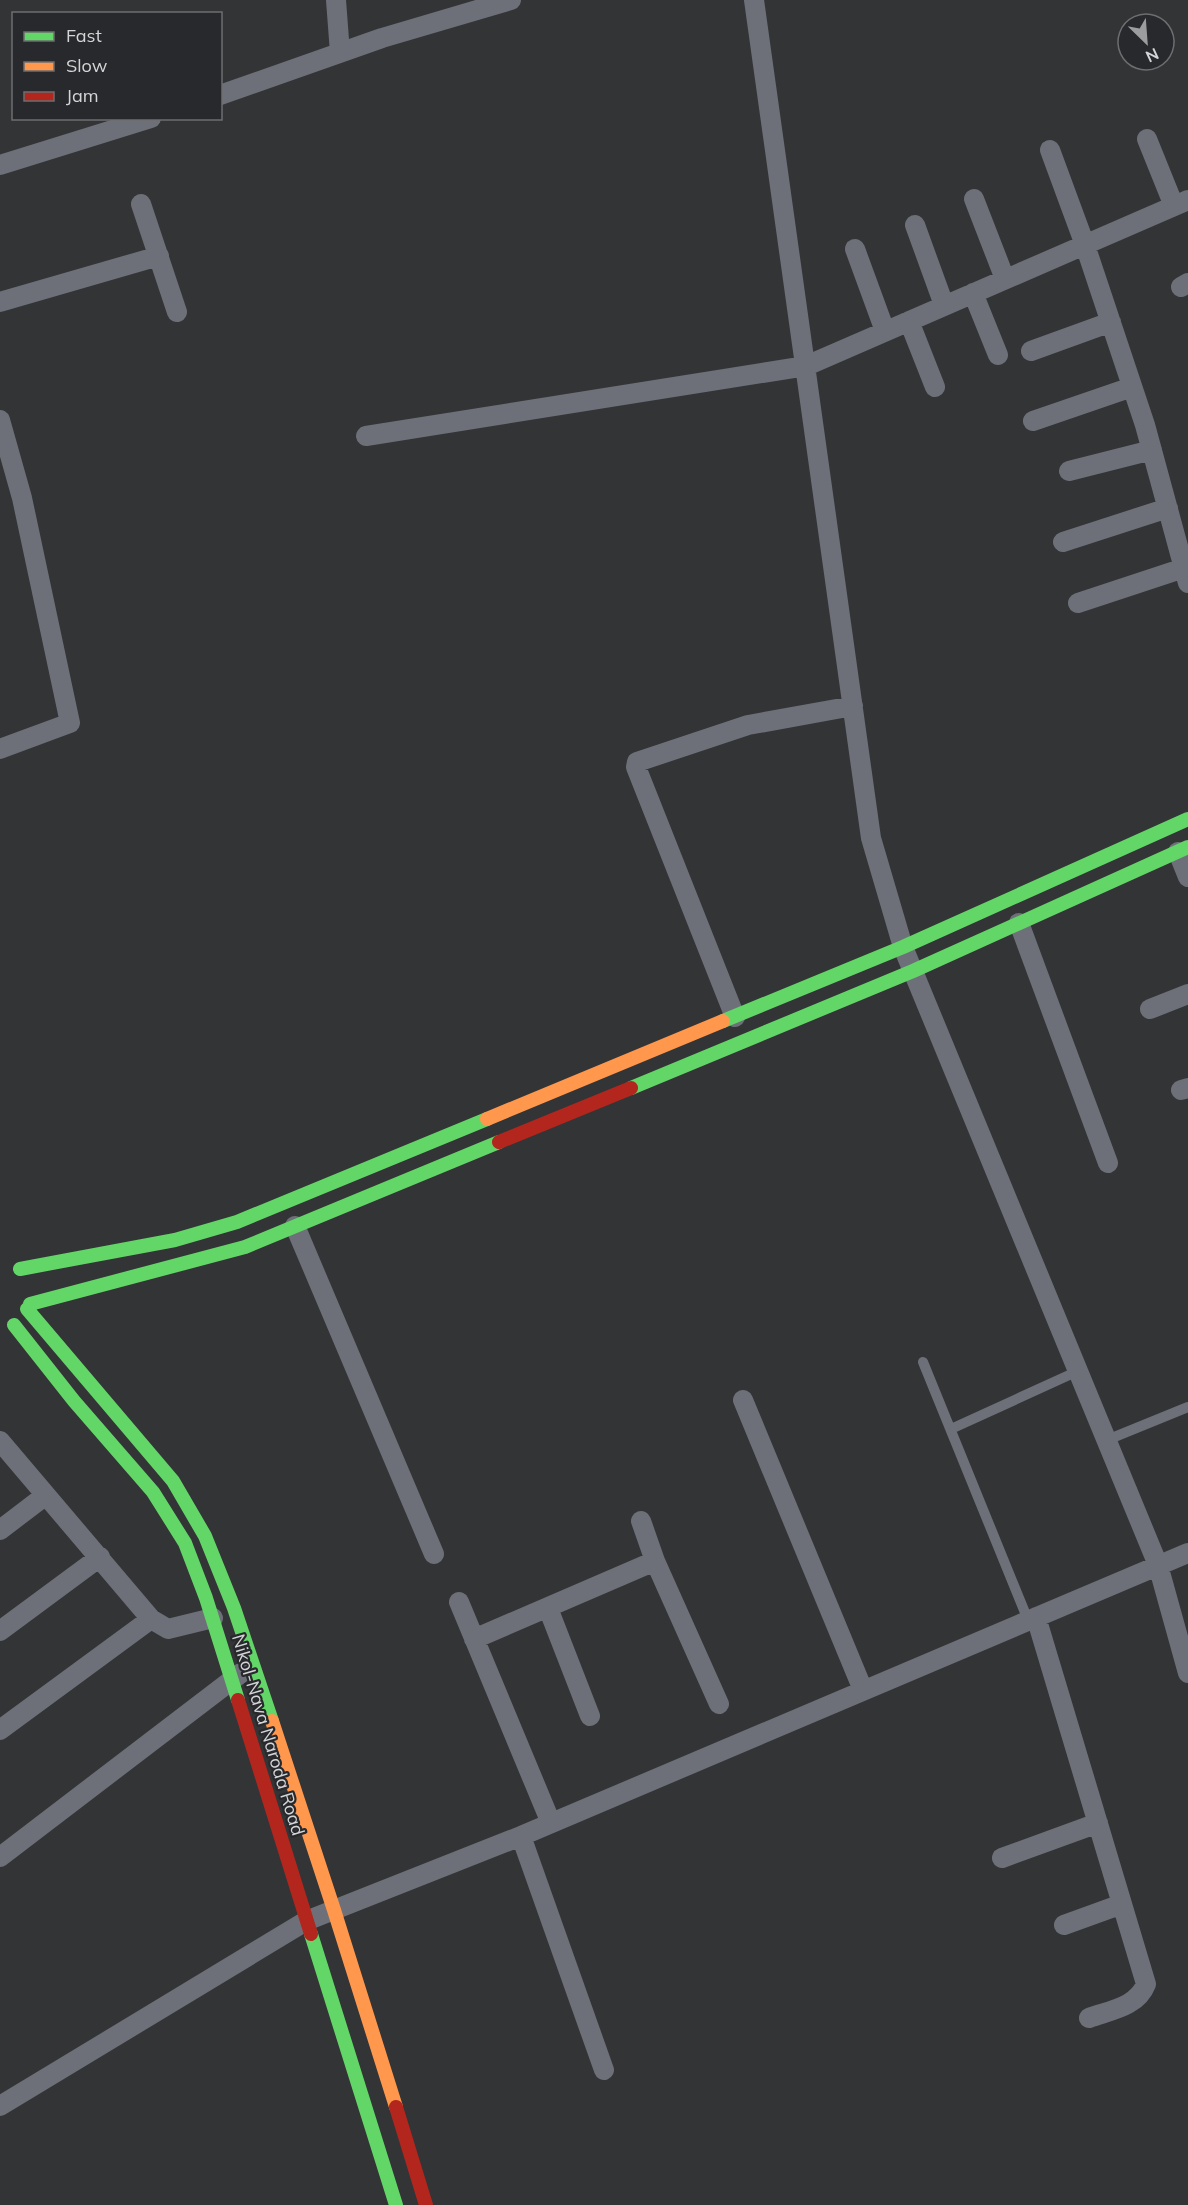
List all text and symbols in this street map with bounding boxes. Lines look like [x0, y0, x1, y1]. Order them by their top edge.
legend [12, 12, 222, 120]
north arrow [1116, 12, 1176, 72]
text: Fast [66, 24, 102, 47]
text: N [1143, 44, 1162, 67]
text: Slow [66, 54, 108, 77]
text: Jam [66, 84, 99, 107]
street label: Nikol-Nava Naroda Road [227, 1631, 310, 1838]

